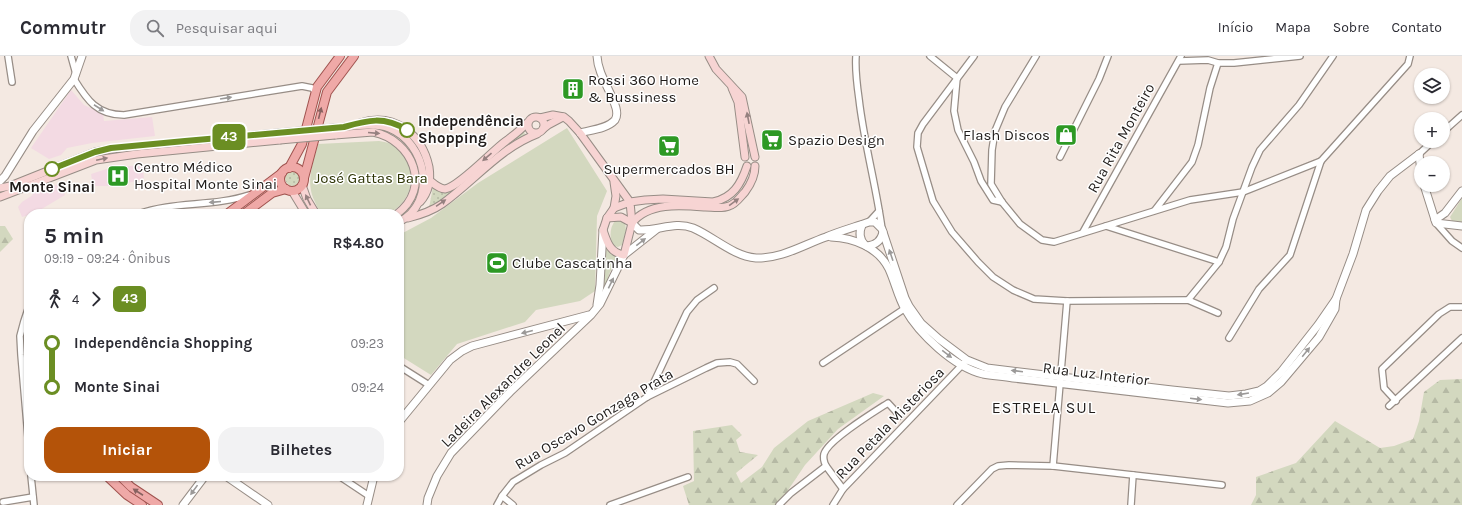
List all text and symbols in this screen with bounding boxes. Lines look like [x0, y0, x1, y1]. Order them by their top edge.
search box [130, 10, 410, 46]
text: Commutr [20, 17, 106, 39]
icon: search [144, 17, 166, 39]
text: Pesquisar aqui [176, 19, 278, 37]
text: Início [1218, 19, 1253, 36]
text: Mapa [1275, 19, 1311, 36]
text: Sobre [1333, 19, 1369, 36]
text: Contato [1391, 19, 1442, 36]
map controls [1414, 68, 1450, 192]
button: layers [1414, 68, 1450, 104]
place label: Rossi 360 Home & Bussiness [588, 71, 699, 106]
building icon: Rossi 360 Home & Bussiness [560, 76, 586, 102]
street label: Rua Rita Monteiro [1083, 80, 1159, 196]
one-way arrow [220, 95, 232, 101]
one-way arrow [94, 104, 104, 112]
one-way arrow [318, 107, 324, 119]
place label: Independência Shopping [418, 112, 524, 147]
one-way arrow [744, 112, 750, 125]
button: + [1414, 112, 1450, 148]
marker: Independência Shopping [399, 122, 415, 138]
shop icon: Flash Discos [1053, 122, 1079, 148]
line badge: 43 [211, 124, 247, 150]
place label: Flash Discos [963, 126, 1050, 144]
supermarket icon: Spazio Design [759, 127, 785, 153]
text: 43 [220, 128, 238, 145]
one-way arrow [368, 130, 380, 137]
place label: Spazio Design [788, 131, 885, 149]
supermarket icon: Supermercados BH [656, 133, 682, 159]
one-way arrow [482, 153, 493, 162]
one-way arrow [96, 156, 108, 162]
button: − [1414, 156, 1450, 192]
place label: Centro Médico Hospital Monte Sinai [134, 158, 277, 193]
place label: Supermercados BH [603, 160, 735, 178]
marker: Monte Sinai [44, 161, 60, 177]
hospital icon: Centro Médico Hospital Monte Sinai [105, 163, 131, 189]
park label: José Gattas Bara [314, 169, 428, 187]
place label: Monte Sinai [9, 178, 95, 196]
one-way arrow [305, 195, 311, 206]
one-way arrow [209, 198, 221, 205]
one-way arrow [729, 199, 739, 207]
one-way arrow [436, 200, 447, 207]
text: 5 min [44, 223, 104, 249]
text: R$4.80 [333, 234, 384, 252]
one-way arrow [635, 238, 646, 247]
one-way arrow [887, 248, 893, 260]
sports icon: Clube Cascatinha [484, 250, 510, 276]
text: 09:19 – 09:24 · Ônibus [44, 251, 170, 266]
place label: Clube Cascatinha [512, 254, 632, 272]
one-way arrow [608, 277, 614, 289]
icon: walk [44, 288, 66, 310]
icon: forward [85, 288, 107, 310]
text: 43 [121, 290, 138, 307]
text: 4 [72, 292, 79, 307]
street label: Ladeira Alexandre Leonel [437, 319, 569, 451]
one-way arrow [521, 330, 533, 336]
text: Independência Shopping [74, 334, 252, 352]
text: 09:23 [351, 336, 384, 351]
one-way arrow [1302, 347, 1311, 358]
one-way arrow [941, 350, 952, 358]
street label: Rua Luz Interior [1042, 359, 1151, 390]
street label: Rua Petala Misteriosa [832, 363, 948, 483]
street label: Rua Oscavo Gonzaga Prata [512, 365, 676, 473]
one-way arrow [1011, 368, 1023, 374]
text: Monte Sinai [74, 378, 160, 396]
text: 09:24 [351, 380, 384, 395]
one-way arrow [1237, 391, 1249, 397]
one-way arrow [1190, 396, 1202, 402]
district label: ESTRELA SUL [992, 398, 1096, 417]
button: Iniciar [44, 427, 210, 473]
button: Bilhetes [218, 427, 384, 473]
one-way arrow [190, 485, 198, 496]
one-way arrow [132, 488, 144, 495]

